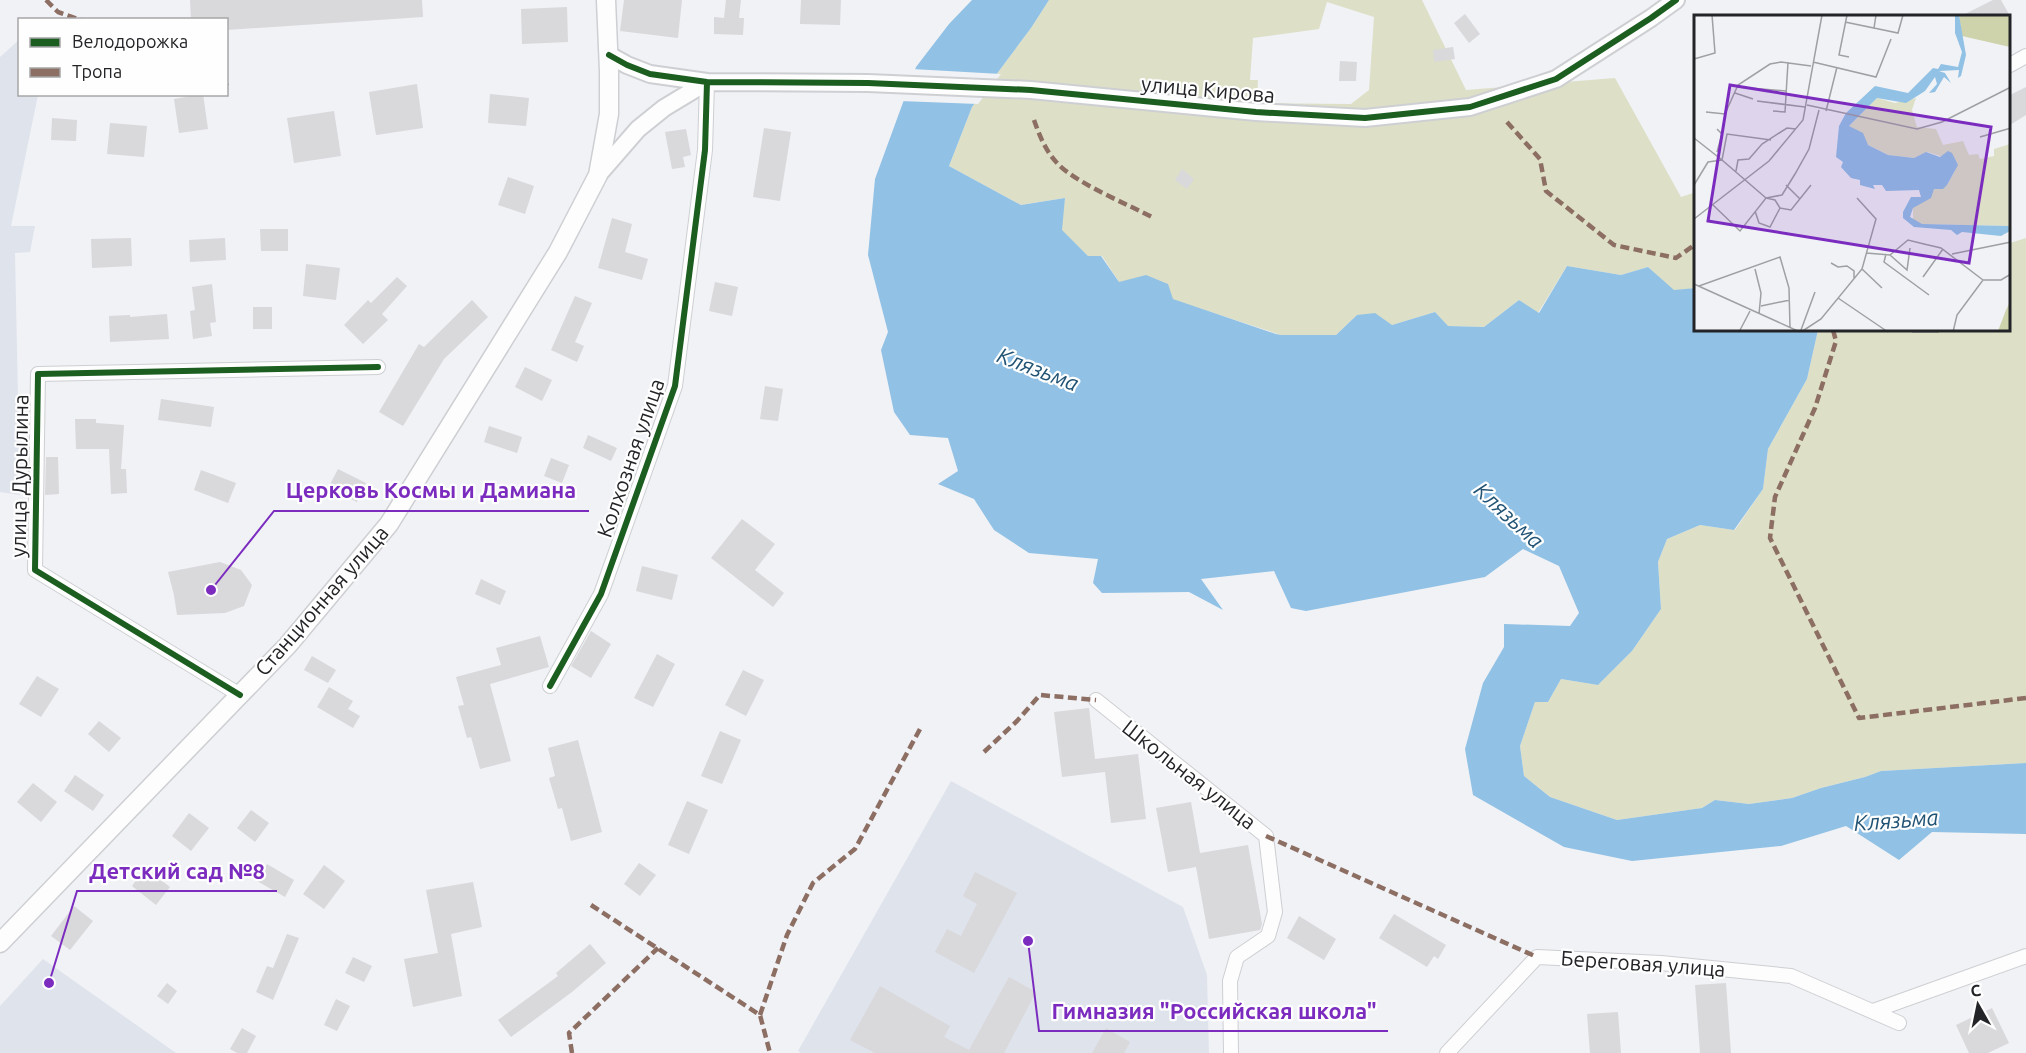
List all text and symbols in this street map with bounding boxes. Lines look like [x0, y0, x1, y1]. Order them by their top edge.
inset map [1694, 15, 2011, 332]
legend [18, 18, 228, 96]
text: Велодорожка [72, 31, 188, 51]
text: Тропа [72, 61, 122, 81]
street label: улица Кирова [1140, 71, 1276, 107]
water label: Клязьма [994, 342, 1082, 395]
street label: Колхозная улица [592, 375, 668, 540]
street label: улица Дурылина [6, 394, 32, 558]
callout: Церковь Космы и Дамиана [274, 471, 589, 511]
text: Церковь Космы и Дамиана [286, 477, 576, 502]
water label: Клязьма [1470, 477, 1549, 553]
street label: Станционная улица [250, 521, 393, 680]
street label: Школьная улица [1118, 715, 1261, 834]
water label: Клязьма [1853, 804, 1939, 835]
callout: Детский сад №8 [77, 851, 277, 891]
text: Детский сад №8 [89, 858, 265, 883]
street label: Береговая улица [1560, 945, 1726, 981]
north arrow [1948, 975, 2008, 1035]
text: С [1969, 980, 1982, 1000]
callout: Гимназия "Российская школа" [1039, 991, 1388, 1031]
text: Гимназия "Российская школа" [1051, 998, 1377, 1023]

